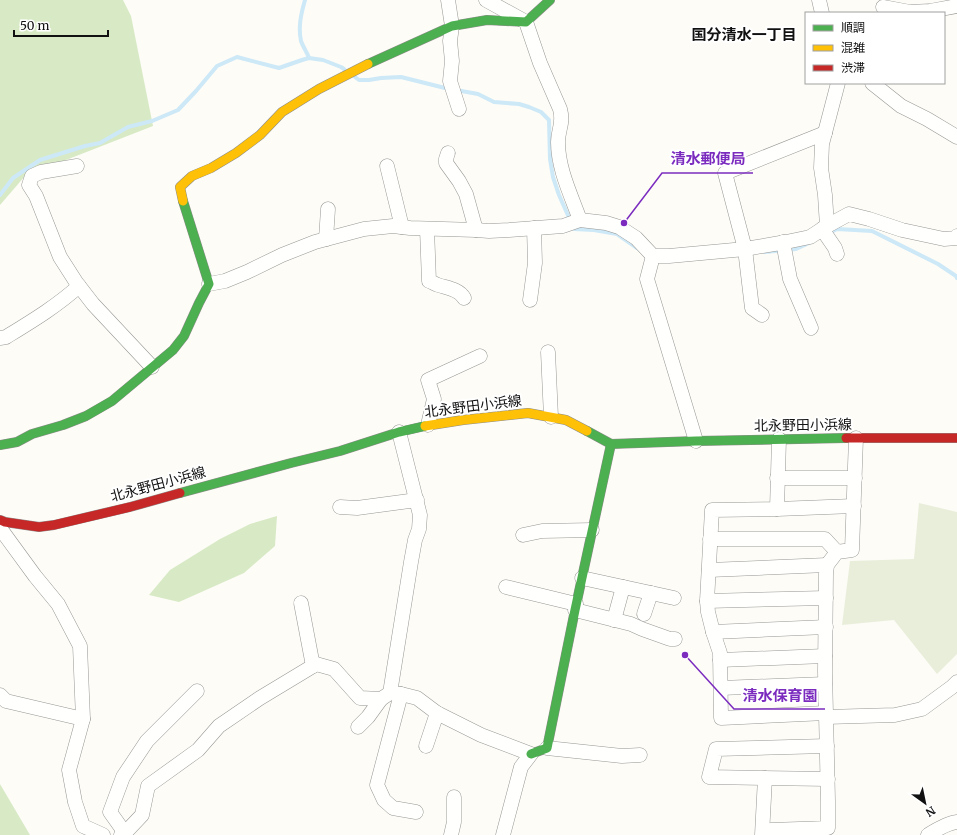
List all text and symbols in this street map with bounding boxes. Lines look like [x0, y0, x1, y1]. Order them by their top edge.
scale bar [14, 12, 108, 38]
legend [805, 12, 945, 84]
text: 50 m [20, 18, 49, 33]
text: 順調 [841, 20, 865, 35]
district label: 国分清水一丁目 [691, 25, 797, 44]
text: 混雑 [841, 40, 865, 55]
text: 渋滞 [841, 60, 865, 75]
callout: 清水郵便局 [662, 146, 753, 173]
text: 清水郵便局 [670, 149, 746, 168]
street label: 北永野田小浜線 [423, 391, 523, 421]
street label: 北永野田小浜線 [754, 415, 852, 435]
street label: 北永野田小浜線 [108, 463, 208, 505]
callout: 清水保育園 [734, 682, 825, 709]
text: 清水保育園 [742, 686, 818, 705]
north arrow [905, 783, 945, 823]
text: N [923, 803, 938, 820]

